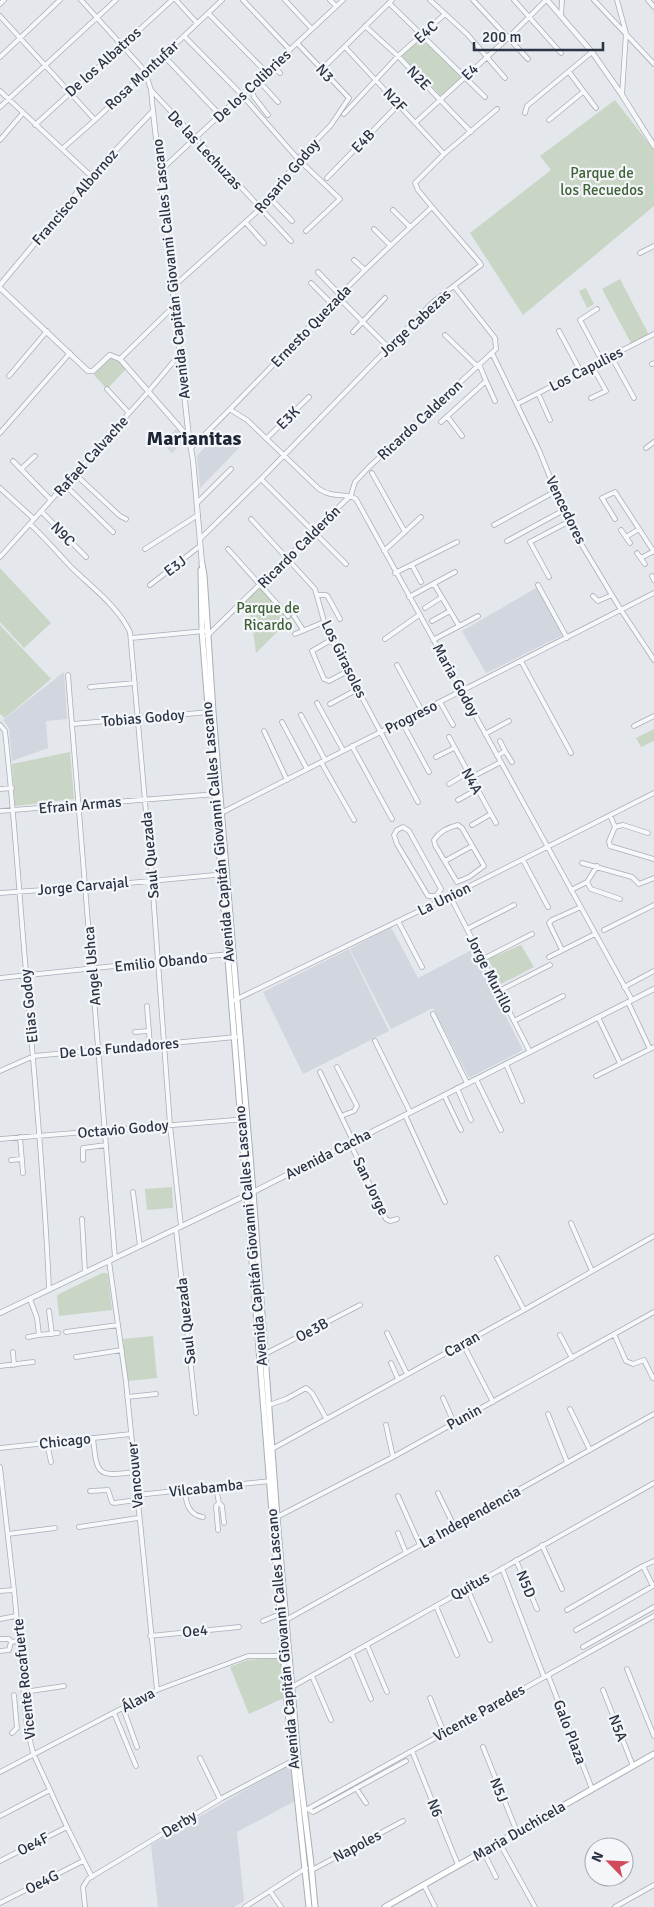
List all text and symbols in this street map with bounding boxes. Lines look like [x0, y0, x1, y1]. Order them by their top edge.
street label: E4C [410, 17, 442, 47]
scale bar [474, 20, 603, 52]
street label: De los Albatros [61, 23, 145, 101]
text: 200 m [482, 28, 522, 46]
street label: Rosa Montufar [102, 36, 183, 114]
street label: De los Colibries [210, 45, 295, 126]
street label: N3 [312, 60, 338, 86]
street label: E4 [458, 60, 482, 84]
street label: N2E [403, 62, 435, 94]
street label: N2F [379, 84, 411, 116]
street label: De las Lechuzas [164, 107, 247, 194]
street label: E4B [348, 126, 378, 156]
street label: Rosario Godoy [251, 135, 323, 217]
street label: Avenida Capitán Giovanni Calles Lascano [148, 138, 194, 400]
street label: Francisco Albornoz [28, 145, 122, 249]
park label: Parque de los Recuedos [560, 164, 644, 199]
street label: Ernesto Quezada [267, 281, 355, 371]
street label: Jorge Cabezas [375, 285, 455, 361]
street label: Los Capulies [546, 343, 626, 395]
street label: Ricardo Calderon [374, 376, 466, 464]
street label: E3K [273, 403, 303, 433]
street label: Rafael Calvache [50, 412, 132, 500]
district label: Marianitas [147, 426, 242, 451]
street label: Vencedores [542, 473, 590, 547]
street label: Ricardo Calderón [254, 502, 344, 592]
street label: N9C [47, 518, 79, 550]
street label: E3J [160, 552, 190, 580]
park label: Parque de Ricardo [236, 599, 300, 634]
street label: Los Girasoles [317, 617, 371, 701]
street label: Maria Godoy [429, 640, 483, 720]
street label: Progreso [382, 696, 440, 738]
street label: Avenida Capitán Giovanni Calles Lascano [198, 701, 238, 963]
street label: Tobias Godoy [101, 705, 185, 731]
street label: N4A [457, 765, 487, 797]
street label: Efrain Armas [38, 792, 123, 818]
street label: Saul Quezada [137, 811, 163, 899]
street label: Jorge Carvajal [36, 873, 130, 899]
street label: La Union [415, 878, 473, 920]
street label: Angel Ushca [80, 926, 104, 1006]
street label: Jorge Murillo [463, 932, 517, 1016]
street label: Emilio Obando [114, 948, 209, 976]
street label: Elias Godoy [16, 968, 42, 1044]
street label: De Los Fundadores [58, 1034, 180, 1062]
street label: Avenida Capitán Giovanni Calles Lascano [231, 1105, 271, 1367]
street label: Octavio Godoy [77, 1116, 169, 1142]
street label: Avenida Cacha [282, 1125, 374, 1183]
street label: San Jorge [349, 1154, 393, 1218]
street label: Saul Quezada [172, 1277, 200, 1365]
street label: Oe3B [293, 1314, 331, 1346]
street label: Caran [441, 1327, 483, 1361]
street label: Punin [443, 1400, 485, 1434]
street label: Chicago [38, 1429, 92, 1453]
street label: Vancouver [123, 1441, 147, 1509]
street label: Vilcabamba [168, 1475, 244, 1501]
street label: La Independencia [416, 1482, 524, 1552]
street label: Avenida Capitán Giovanni Calles Lascano [263, 1508, 303, 1770]
street label: Quitus [447, 1568, 493, 1604]
street label: N5D [512, 1568, 540, 1600]
street label: Vicente Rocafuerte [9, 1618, 39, 1740]
street label: Oe4 [181, 1621, 209, 1641]
street label: Vicente Paredes [430, 1680, 528, 1746]
street label: Álava [118, 1683, 158, 1716]
street label: Galo Plaza [550, 1697, 590, 1767]
street label: N5A [605, 1712, 631, 1744]
street label: N5J [486, 1775, 512, 1805]
street label: N6 [423, 1796, 447, 1820]
street label: Maria Duchicela [469, 1797, 569, 1865]
street label: Derby [158, 1807, 200, 1841]
street label: Napoles [330, 1826, 385, 1866]
street label: Oe4F [14, 1828, 52, 1860]
north arrow [584, 1837, 634, 1887]
text: N [588, 1849, 607, 1865]
street label: Oe4G [22, 1866, 62, 1898]

